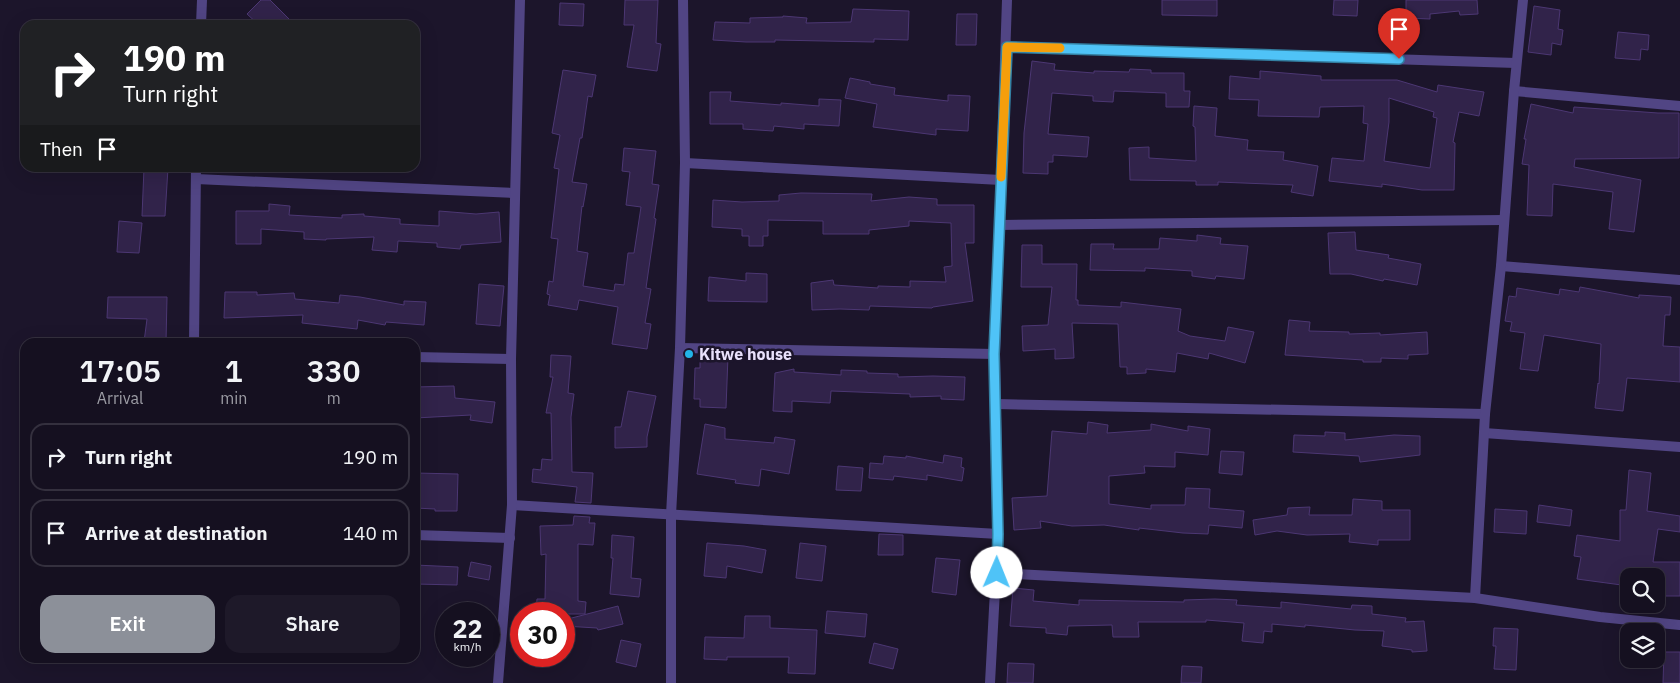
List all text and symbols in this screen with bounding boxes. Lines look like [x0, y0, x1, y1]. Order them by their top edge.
pin [1378, 8, 1420, 59]
icon: arrive [1385, 15, 1413, 43]
text: 190 m [123, 35, 226, 81]
icon: right [40, 40, 105, 105]
text: Turn right [123, 79, 218, 108]
icon: arrive [93, 135, 121, 163]
text: Then [40, 137, 83, 161]
place label: Kitwe house [699, 344, 792, 364]
marker: Kitwe house [683, 348, 695, 360]
text: 17:05 [79, 351, 161, 390]
text: 1 [225, 351, 243, 390]
text: 330 [307, 351, 361, 390]
text: Arrival [97, 388, 143, 408]
text: min [220, 388, 247, 408]
text: m [327, 388, 341, 408]
icon: right [42, 443, 70, 471]
text: Turn right [85, 445, 172, 469]
text: 190 m [343, 445, 398, 469]
icon: arrive [42, 519, 70, 547]
text: Arrive at destination [85, 521, 268, 545]
text: 140 m [343, 521, 398, 545]
position arrow [970, 546, 1022, 598]
map controls [1620, 568, 1665, 668]
button: search [1620, 568, 1665, 613]
button: Exit [40, 595, 215, 653]
button: Share [225, 595, 400, 653]
speed limit sign: 30 [510, 602, 575, 667]
text: 22 [452, 612, 483, 645]
button: layers [1620, 623, 1665, 668]
text: km/h [453, 639, 482, 654]

